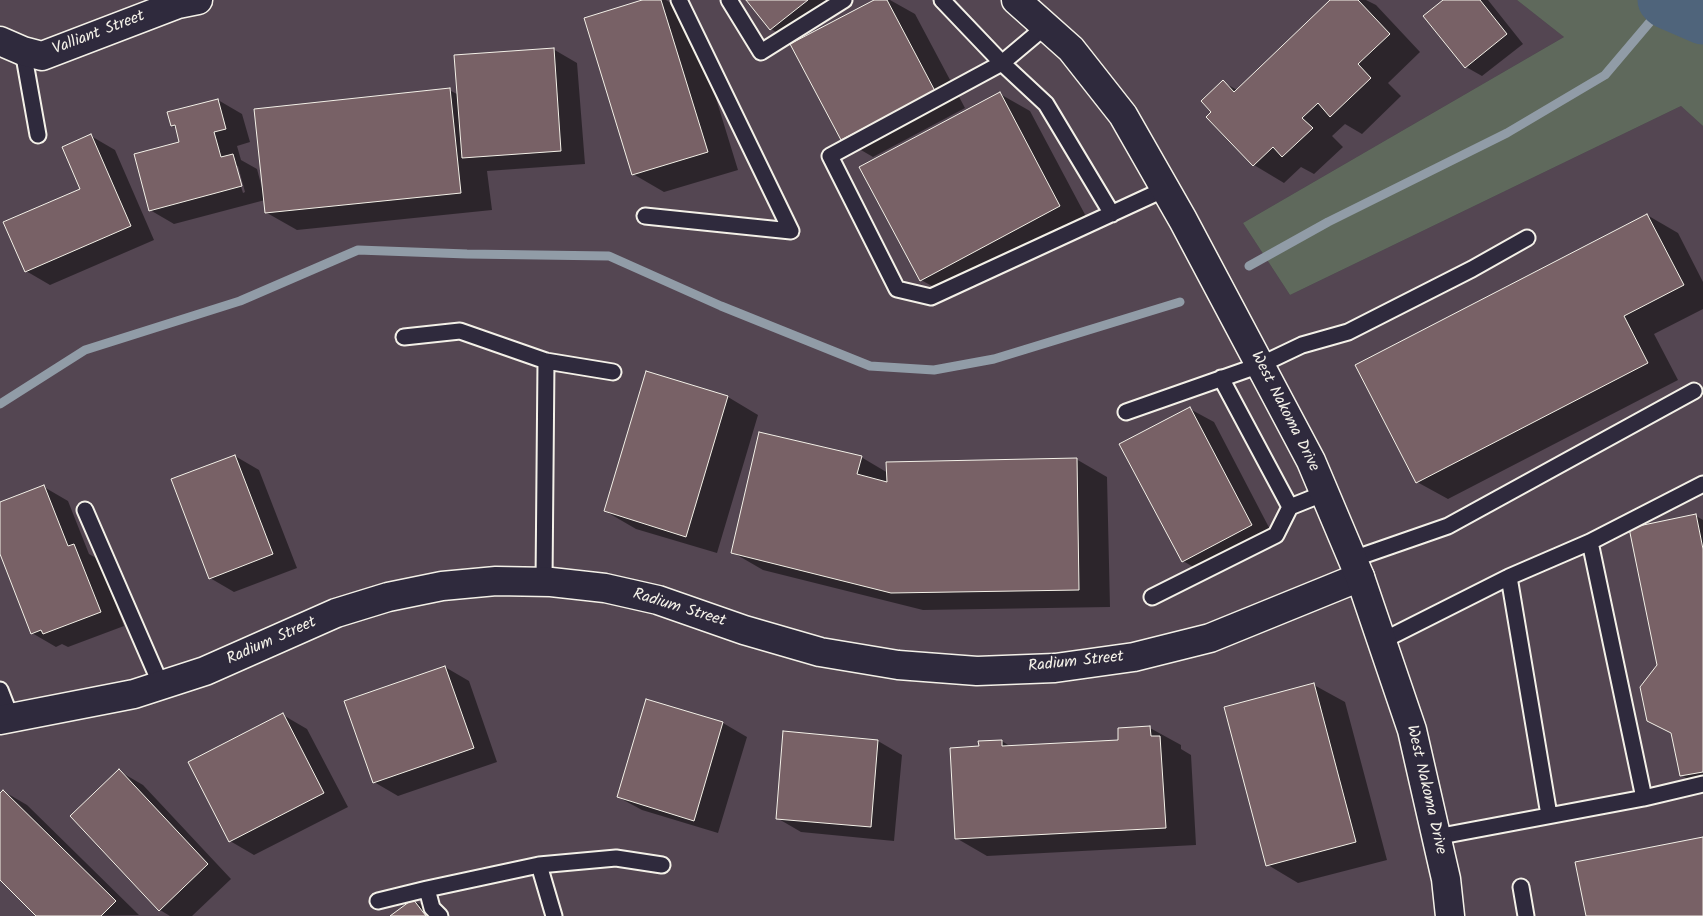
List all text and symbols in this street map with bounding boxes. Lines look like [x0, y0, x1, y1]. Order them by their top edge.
street label: Valliant Street [50, 8, 148, 60]
street label: West Nakoma Drive [1245, 349, 1323, 475]
street label: Radium Street [630, 586, 728, 632]
street label: Radium Street [224, 614, 320, 670]
street label: Radium Street [1027, 648, 1125, 678]
street label: West Nakoma Drive [1401, 723, 1449, 857]

